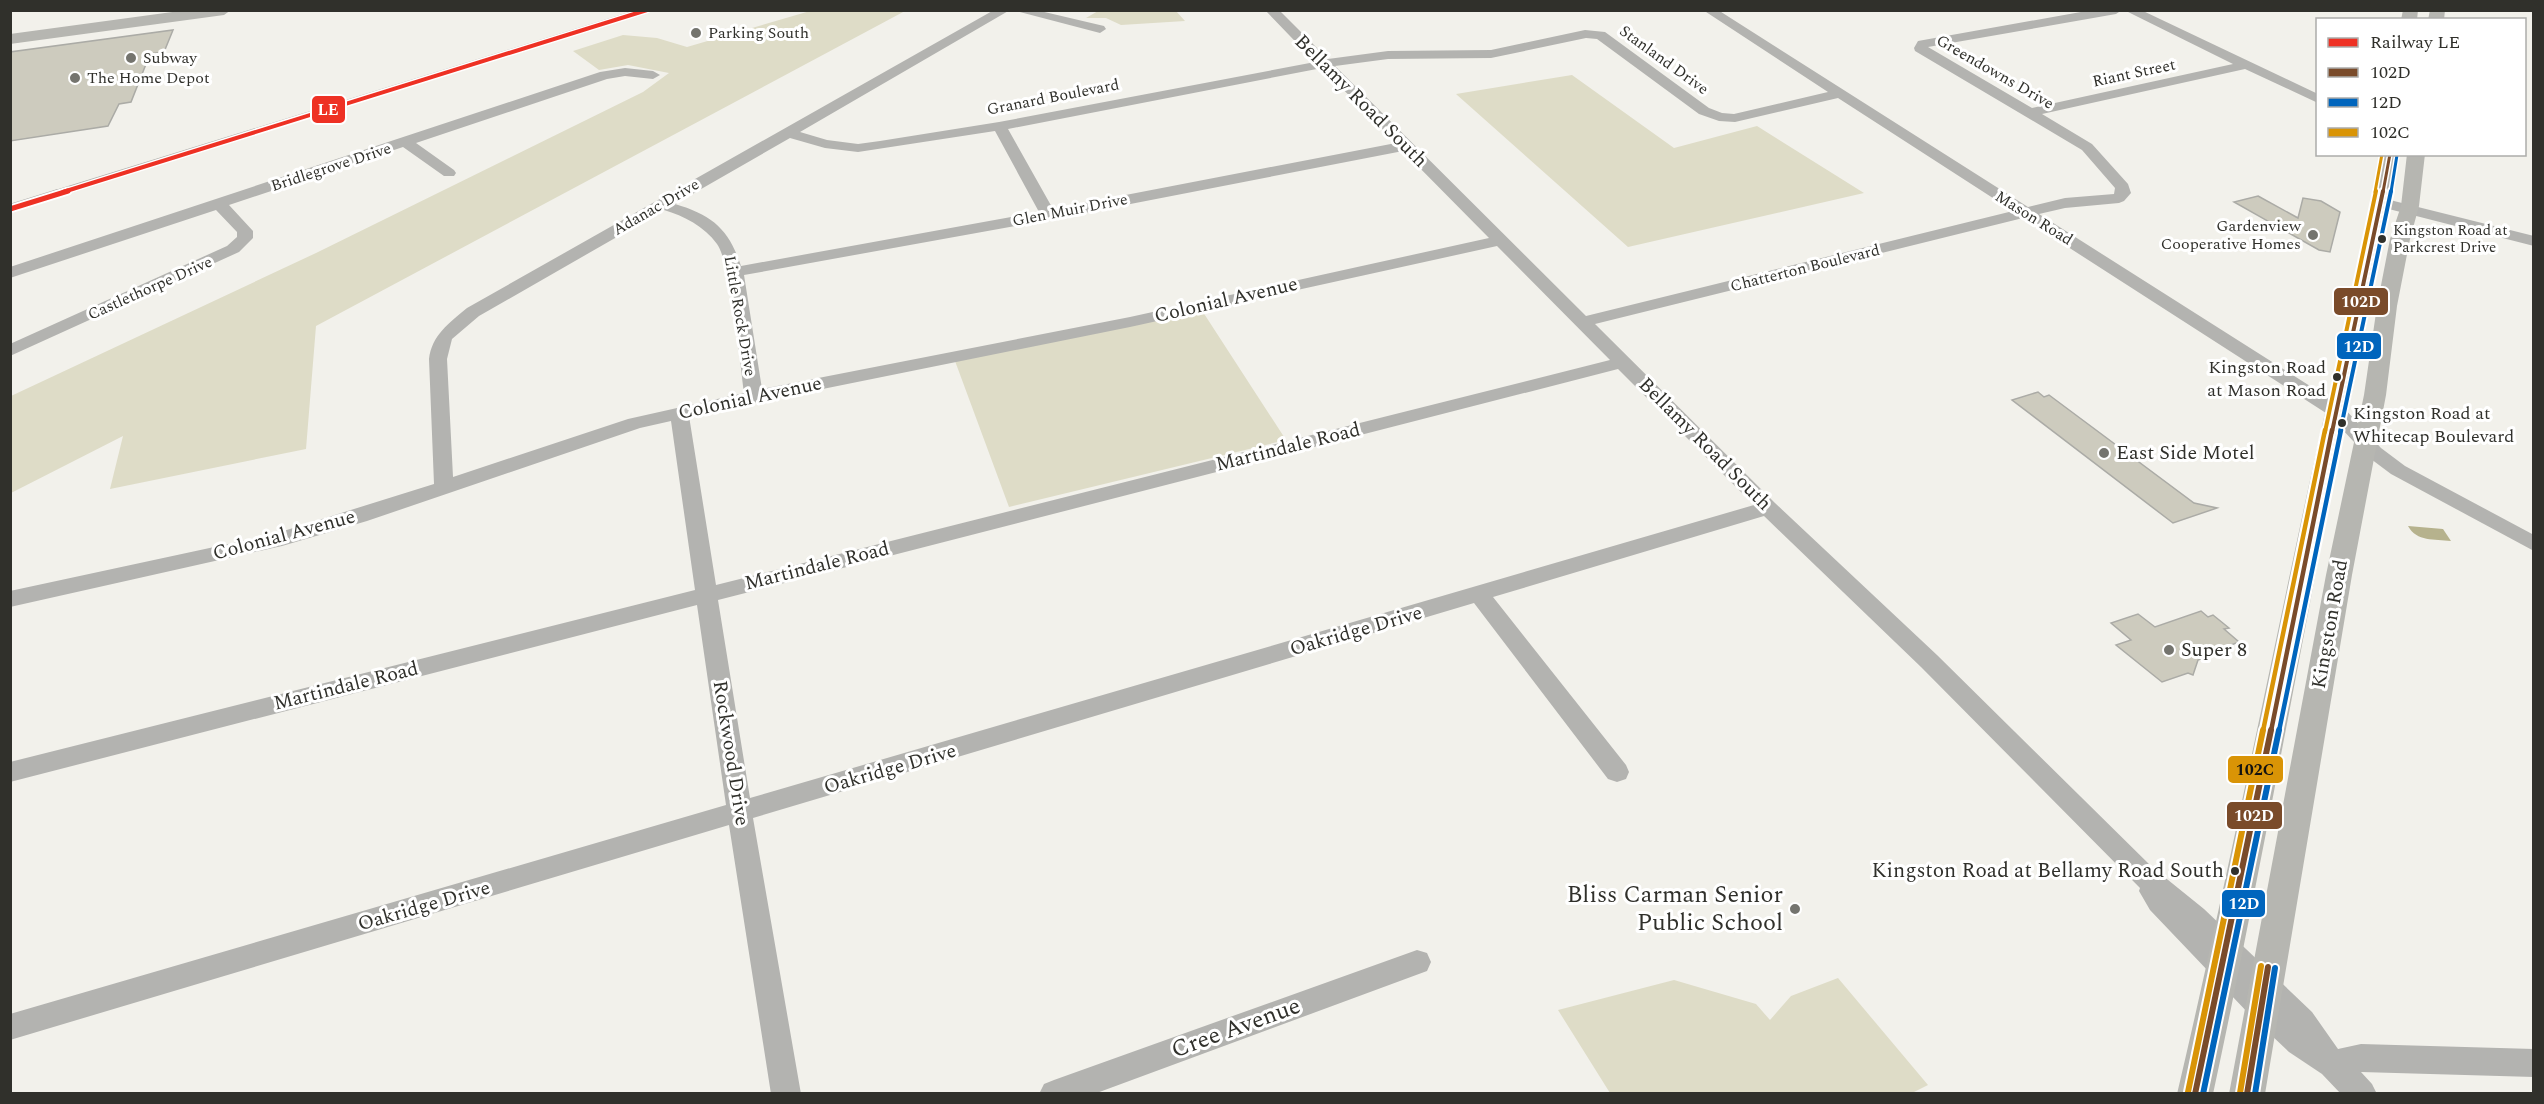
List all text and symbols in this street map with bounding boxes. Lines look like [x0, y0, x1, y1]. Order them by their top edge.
legend [2316, 18, 2526, 156]
street label: Stanland Drive [1614, 19, 1714, 101]
place label: Parking South [708, 21, 809, 45]
marker: Parking South [689, 26, 703, 40]
street label: Bellamy Road South [1287, 27, 1435, 175]
street label: Greendowns Drive [1932, 28, 2058, 116]
text: Railway LE [2370, 29, 2460, 56]
place label: Subway [143, 46, 198, 70]
marker: Subway [124, 51, 138, 65]
street label: Riant Street [2090, 52, 2178, 94]
text: 102D [2370, 59, 2411, 86]
place label: The Home Depot [87, 66, 210, 90]
marker: The Home Depot [68, 71, 82, 85]
street label: Granard Boulevard [985, 72, 1121, 122]
text: 12D [2370, 89, 2402, 116]
line badge: LE [311, 95, 346, 124]
text: LE [317, 98, 339, 122]
text: 102C [2370, 119, 2410, 146]
street label: Bridlegrove Drive [268, 136, 394, 198]
street label: Adanac Drive [608, 173, 704, 241]
street label: Mason Road [1990, 184, 2078, 252]
street label: Glen Muir Drive [1010, 187, 1130, 233]
place label: Gardenview Cooperative Homes [2161, 214, 2302, 256]
place label: Kingston Road at Parkcrest Drive [2393, 219, 2507, 259]
marker: Gardenview Cooperative Homes [2306, 228, 2320, 242]
marker: Kingston Road at Parkcrest Drive [2376, 233, 2388, 245]
street label: Chatterton Boulevard [1728, 238, 1882, 298]
street label: Castlethorpe Drive [84, 250, 216, 326]
street label: Little Rock Drive [718, 254, 762, 378]
street label: Colonial Avenue [1151, 269, 1301, 331]
line badge: 102D [2333, 287, 2389, 316]
text: 102D [2341, 290, 2381, 314]
line badge: 12D [2336, 332, 2382, 360]
text: 12D [2344, 335, 2375, 359]
place label: Kingston Road at Mason Road [2207, 354, 2326, 404]
street label: Colonial Avenue [675, 368, 825, 428]
street label: Bellamy Road South [1631, 370, 1779, 518]
marker: Kingston Road at Mason Road [2331, 371, 2343, 383]
place label: Kingston Road at Whitecap Boulevard [2353, 400, 2514, 450]
street label: Martindale Road [1212, 414, 1364, 480]
marker: Kingston Road at Whitecap Boulevard [2336, 417, 2348, 429]
place label: East Side Motel [2116, 438, 2255, 468]
marker: East Side Motel [2097, 446, 2111, 460]
street label: Colonial Avenue [209, 502, 359, 568]
street label: Martindale Road [741, 533, 893, 599]
street label: Kingston Road [2304, 557, 2356, 691]
street label: Oakridge Drive [1286, 598, 1426, 664]
place label: Super 8 [2181, 635, 2247, 665]
marker: Super 8 [2162, 643, 2176, 657]
street label: Martindale Road [270, 653, 422, 719]
street label: Rockwood Drive [705, 678, 757, 828]
street label: Oakridge Drive [820, 736, 960, 802]
line badge: 102C [2227, 755, 2284, 784]
text: 102C [2236, 758, 2274, 782]
line badge: 102D [2226, 801, 2283, 830]
text: 102D [2234, 804, 2274, 828]
place label: Kingston Road at Bellamy Road South [1872, 855, 2224, 887]
marker: Kingston Road at Bellamy Road South [2229, 865, 2241, 877]
street label: Oakridge Drive [354, 873, 494, 939]
place label: Bliss Carman Senior Public School [1567, 877, 1783, 941]
line badge: 12D [2221, 889, 2266, 918]
text: 12D [2229, 892, 2260, 916]
marker: Bliss Carman Senior Public School [1788, 902, 1802, 916]
street label: Cree Avenue [1166, 988, 1306, 1068]

